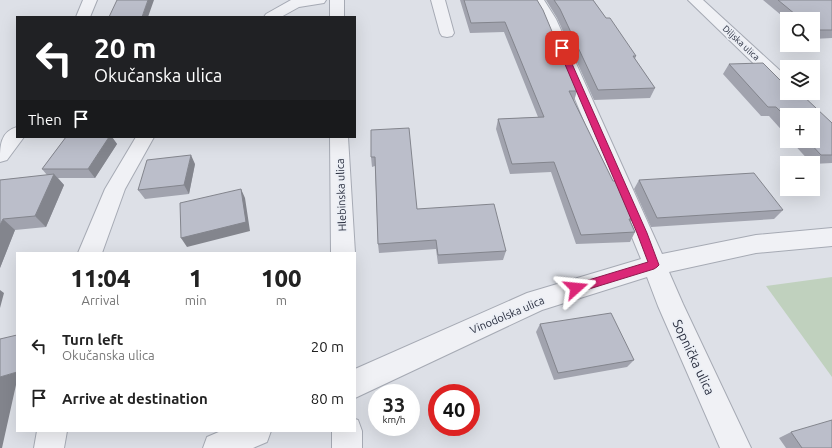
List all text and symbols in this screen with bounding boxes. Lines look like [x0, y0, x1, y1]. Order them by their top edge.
map controls [780, 12, 820, 196]
button: search [780, 12, 820, 52]
street label: Diljska ulica [721, 23, 761, 63]
pin [545, 31, 579, 65]
icon: left [28, 32, 80, 84]
text: 20 m [94, 32, 156, 63]
icon: arrive [551, 37, 573, 59]
button: layers [780, 60, 820, 100]
text: Okučanska ulica [94, 65, 222, 85]
icon: arrive [70, 108, 92, 130]
button: + [780, 108, 820, 148]
text: Then [28, 111, 62, 128]
button: − [780, 156, 820, 196]
street label: Hlebinska ulica [334, 158, 348, 232]
text: 11:04 [70, 265, 130, 292]
text: 1 [189, 265, 202, 292]
text: 100 [261, 265, 302, 292]
position arrow [555, 267, 597, 309]
text: Arrival [81, 293, 119, 307]
text: min [185, 293, 207, 307]
text: m [276, 293, 287, 307]
street label: Vinodolska ulica [468, 294, 546, 336]
street label: Sopnička ulica [670, 317, 718, 397]
text: Turn left [62, 331, 123, 348]
icon: left [28, 335, 50, 357]
text: 20 m [311, 338, 344, 355]
text: Okučanska ulica [62, 348, 155, 362]
speed limit sign: 40 [428, 384, 480, 436]
icon: arrive [28, 387, 50, 409]
text: Arrive at destination [62, 390, 208, 407]
text: 80 m [311, 390, 344, 407]
text: 33 [383, 393, 405, 416]
text: km/h [382, 414, 406, 425]

